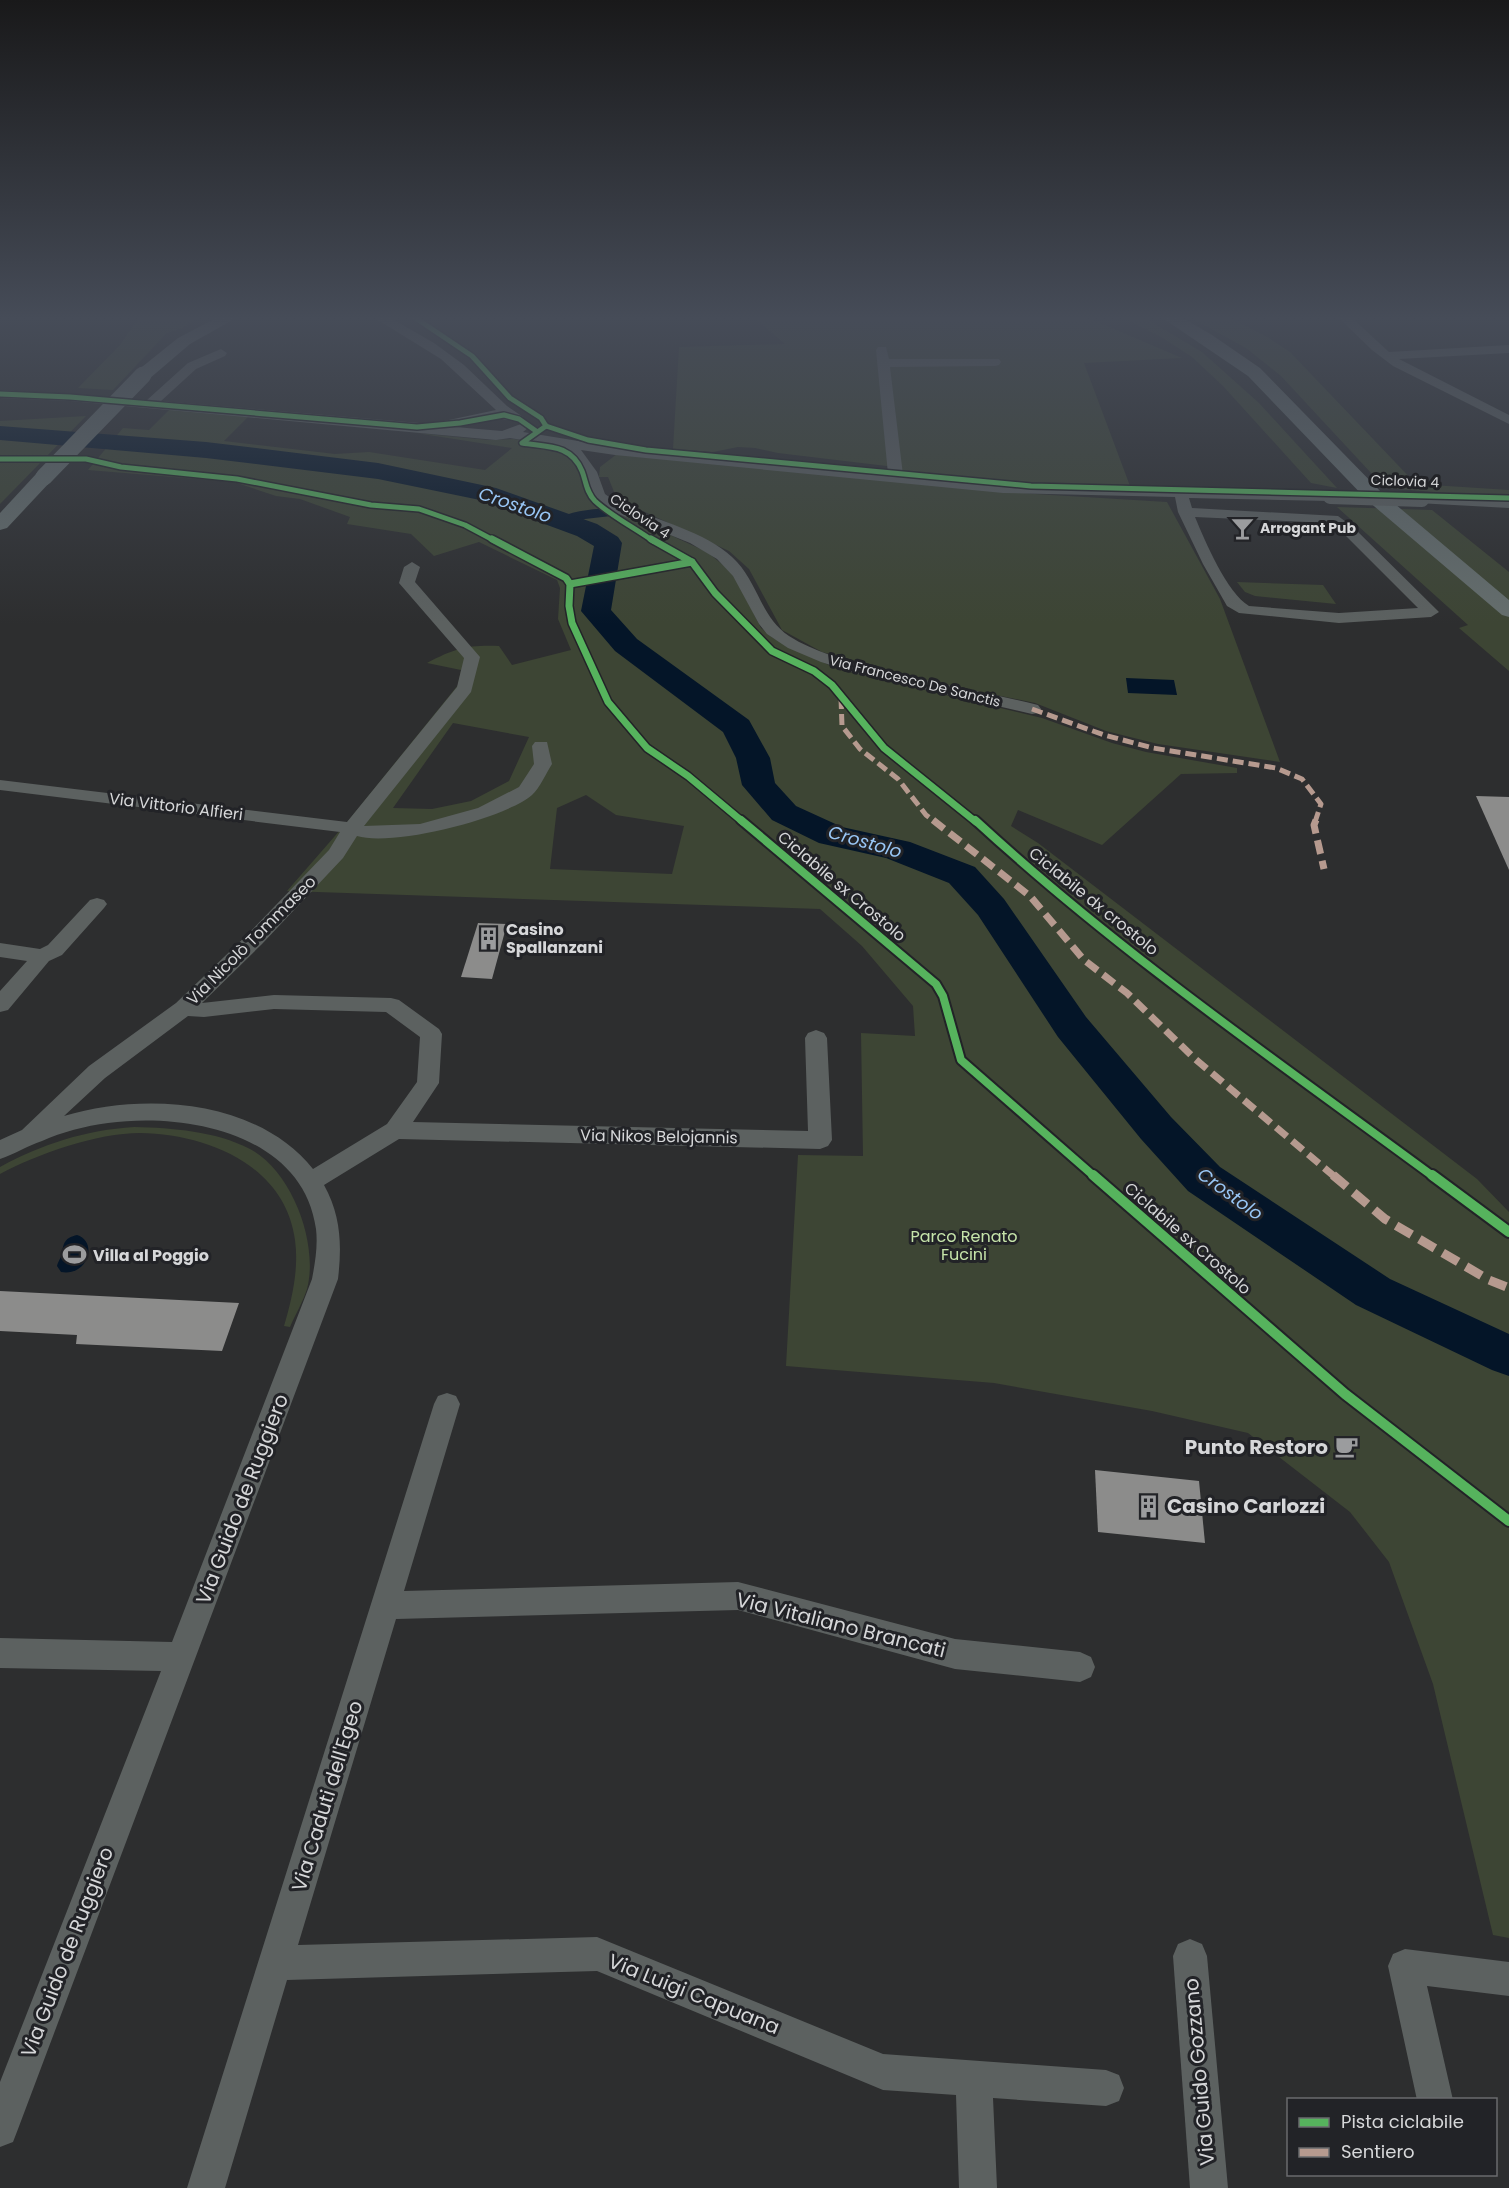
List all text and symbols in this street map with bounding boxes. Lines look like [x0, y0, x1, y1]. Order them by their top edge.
street label: Ciclovia 4 [1370, 470, 1440, 492]
water label: Crostolo [475, 480, 555, 529]
street label: Ciclovia 4 [606, 489, 674, 544]
bar icon: Arrogant Pub [1229, 515, 1255, 541]
place label: Arrogant Pub [1260, 518, 1356, 538]
street label: Via Francesco De Sanctis [827, 650, 1003, 712]
street label: Via Vittorio Alfieri [108, 787, 244, 826]
water label: Crostolo [825, 819, 905, 864]
street label: Ciclabile sx Crostolo [773, 826, 911, 947]
street label: Ciclabile dx crostolo [1024, 842, 1163, 961]
street label: Via Nicolò Tommaseo [181, 870, 321, 1010]
place label: Casino Spallanzani [506, 918, 603, 959]
building icon: Casino Spallanzani [475, 925, 501, 951]
street label: Via Nikos Belojannis [580, 1124, 738, 1149]
water label: Crostolo [1192, 1161, 1268, 1226]
street label: Ciclabile sx Crostolo [1119, 1177, 1256, 1300]
park label: Parco Renato Fucini [910, 1225, 1018, 1266]
sports icon: Villa al Poggio [62, 1242, 88, 1268]
place label: Villa al Poggio [93, 1244, 209, 1267]
street label: Via Guido de Ruggiero [189, 1390, 295, 1608]
place label: Punto Restoro [1185, 1433, 1328, 1461]
cafe icon: Punto Restoro [1333, 1434, 1359, 1460]
place label: Casino Carlozzi [1167, 1492, 1325, 1520]
building icon: Casino Carlozzi [1136, 1493, 1162, 1519]
street label: Via Vitaliano Brancati [733, 1585, 949, 1665]
street label: Via Caduti dell'Egeo [285, 1697, 369, 1895]
street label: Via Guido de Ruggiero [14, 1843, 120, 2061]
street label: Via Luigi Capuana [604, 1947, 784, 2041]
street label: Via Guido Gozzano [1177, 1977, 1221, 2167]
legend [1287, 2098, 1497, 2176]
text: Pista ciclabile [1341, 2109, 1464, 2134]
text: Sentiero [1341, 2139, 1415, 2164]

